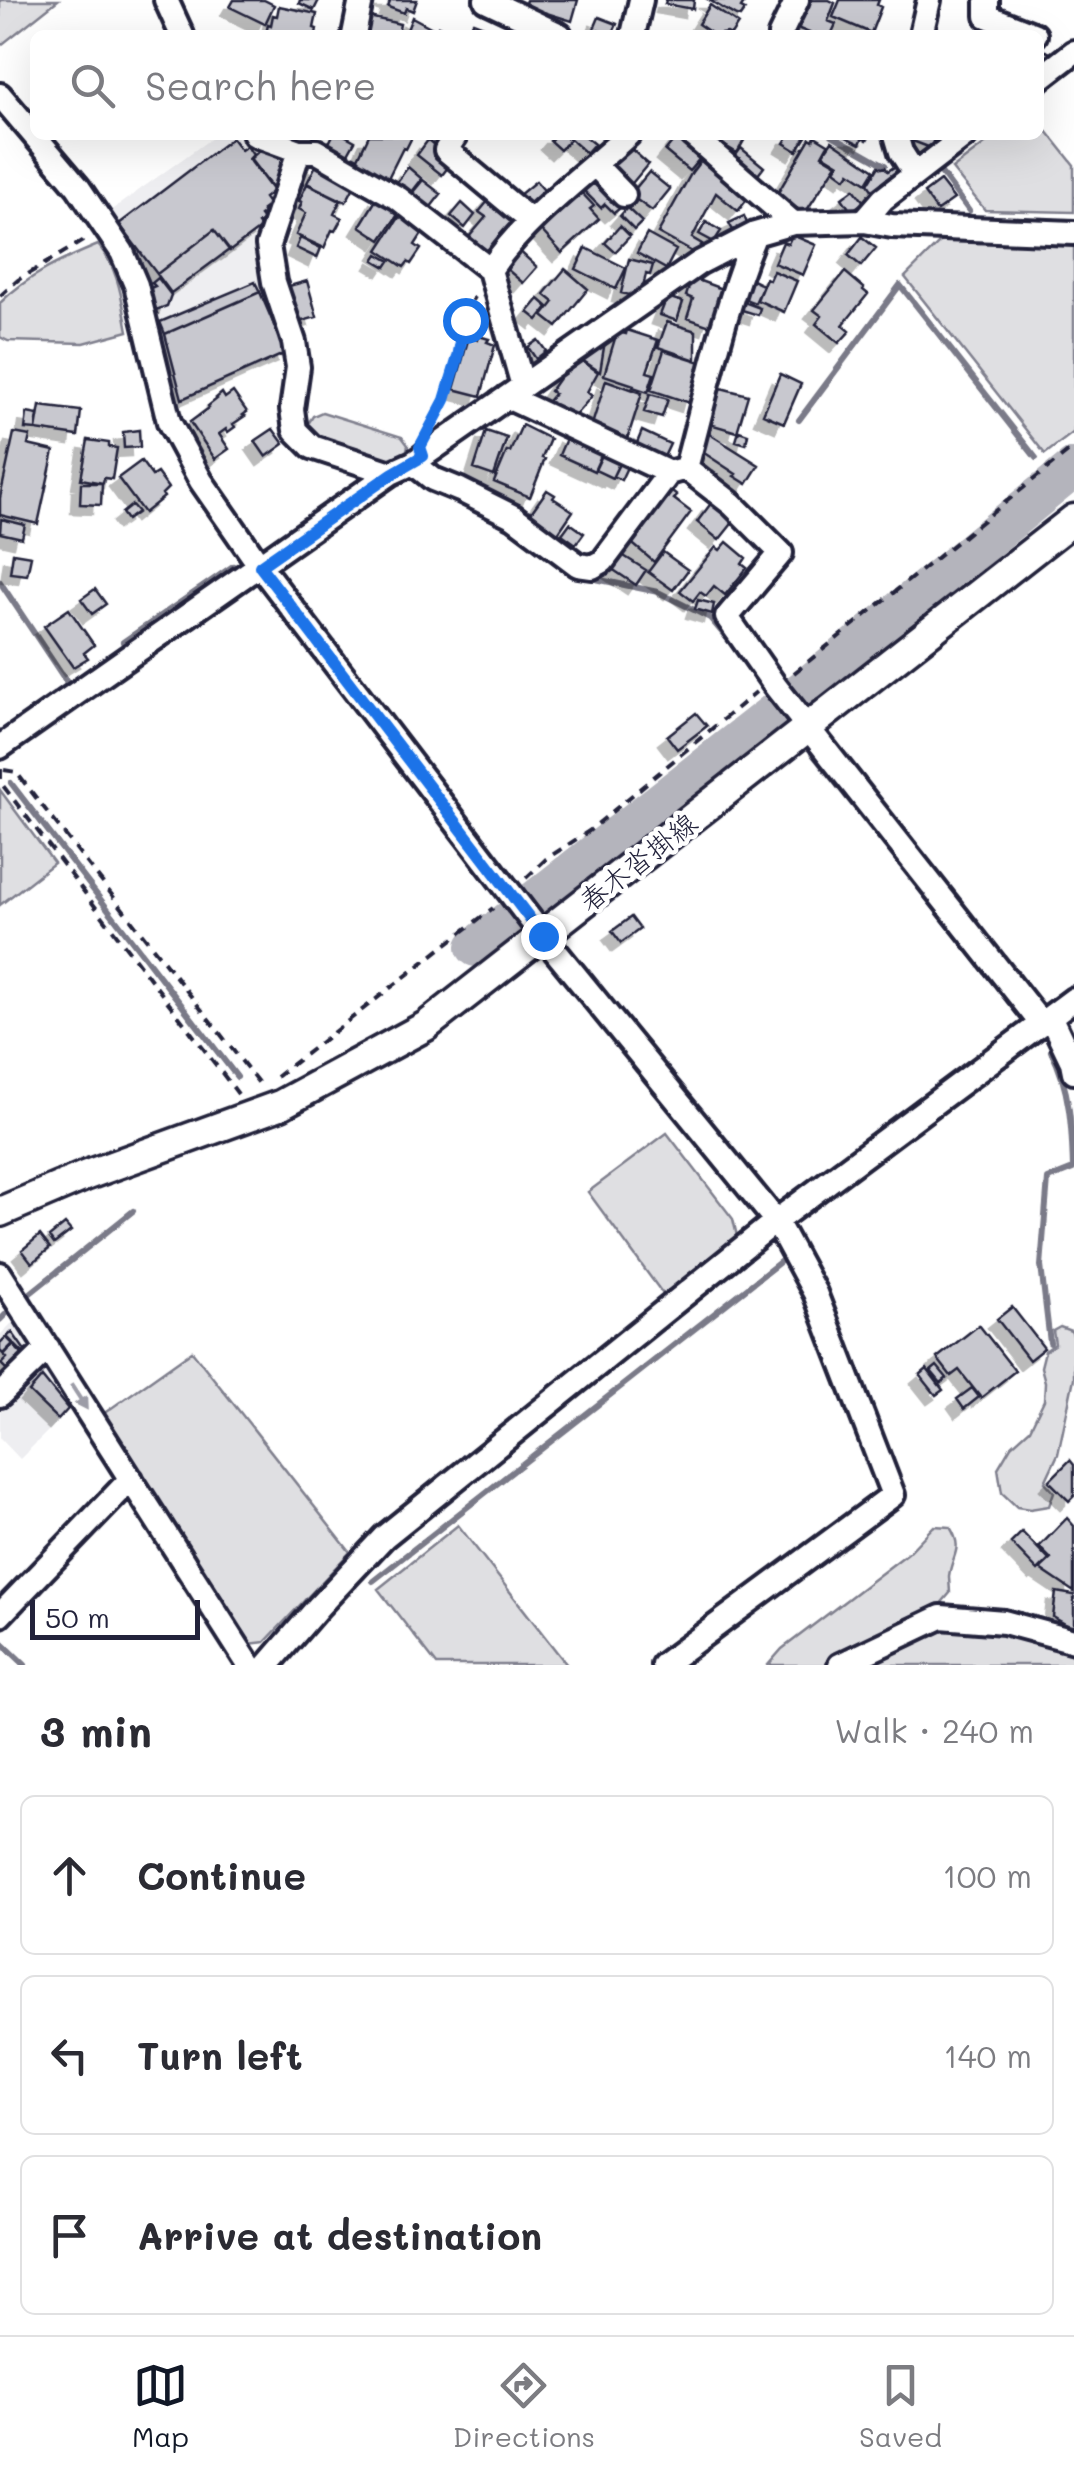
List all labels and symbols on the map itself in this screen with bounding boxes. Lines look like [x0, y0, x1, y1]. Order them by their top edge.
route start [443, 298, 489, 344]
street label: 春木沓掛線 [571, 804, 704, 918]
route end [521, 914, 567, 960]
one-way arrow [70, 1383, 87, 1411]
scale bar [30, 1595, 200, 1640]

